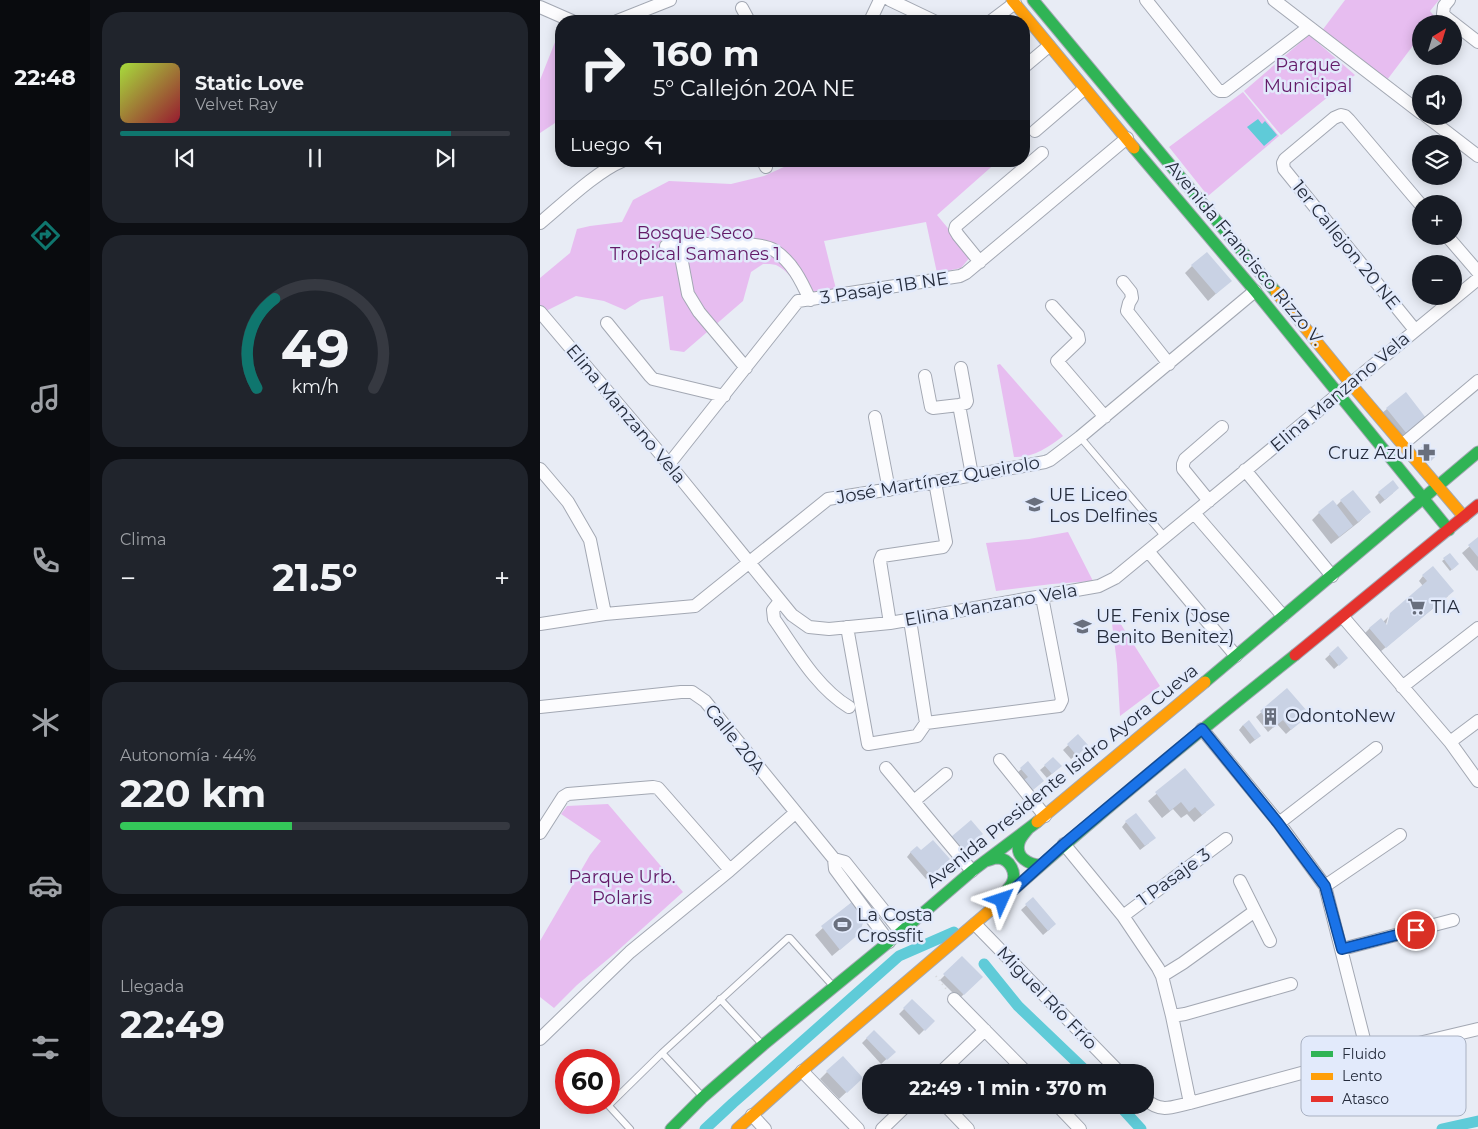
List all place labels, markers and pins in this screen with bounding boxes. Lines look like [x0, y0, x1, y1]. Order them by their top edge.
place label: Cruz Azul [1328, 442, 1413, 464]
pharmacy icon: Cruz Azul [1417, 443, 1437, 463]
place label: UE Liceo Los Delfines [1049, 484, 1158, 527]
school or university icon: UE Liceo Los Delfines [1025, 495, 1045, 515]
place label: TIA [1431, 596, 1460, 618]
supermarket icon: TIA [1407, 597, 1427, 617]
place label: UE. Fenix (Jose Benito Benitez) [1096, 605, 1234, 648]
school or university icon: UE. Fenix (Jose Benito Benitez) [1072, 616, 1092, 636]
place label: OdontoNew [1285, 705, 1395, 727]
building icon: OdontoNew [1261, 706, 1281, 726]
place label: La Costa Crossfit [857, 904, 933, 947]
pin [1395, 909, 1437, 951]
sports icon: La Costa Crossfit [833, 915, 853, 935]

